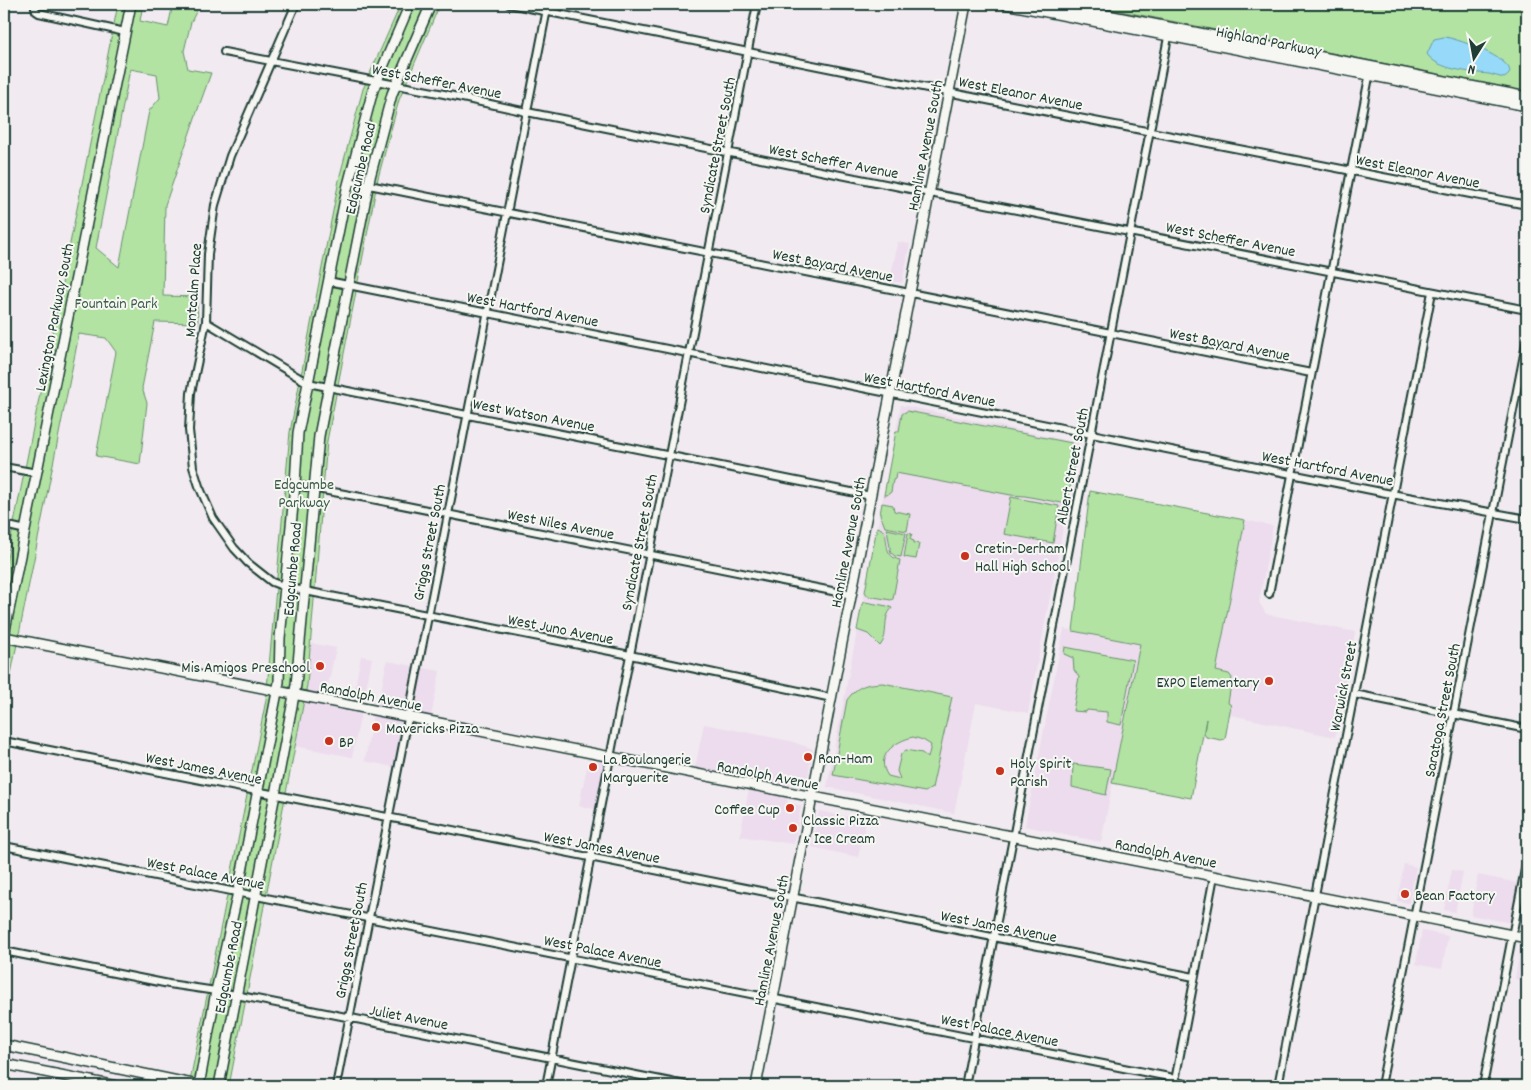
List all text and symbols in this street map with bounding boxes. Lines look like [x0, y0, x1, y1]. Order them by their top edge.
street label: Highland Parkway [1214, 21, 1324, 64]
north arrow [1448, 32, 1498, 82]
text: N [1467, 58, 1477, 79]
street label: West Scheffer Avenue [370, 59, 503, 106]
street label: West Eleanor Avenue [956, 71, 1085, 118]
street label: Syndicate Street South [694, 75, 743, 216]
street label: Hamline Avenue South [902, 78, 950, 213]
street label: Edgcumbe Road [340, 120, 383, 217]
street label: West Scheffer Avenue [767, 139, 900, 186]
street label: West Eleanor Avenue [1353, 149, 1482, 196]
street label: West Scheffer Avenue [1164, 217, 1297, 264]
street label: Lexington Parkway South [30, 241, 81, 394]
street label: Montcalm Place [180, 242, 209, 338]
street label: West Bayard Avenue [770, 243, 895, 289]
street label: West Hartford Avenue [465, 286, 600, 334]
park label: Fountain Park [74, 293, 158, 316]
street label: West Bayard Avenue [1167, 322, 1292, 368]
street label: West Hartford Avenue [862, 366, 997, 414]
street label: West Watson Avenue [471, 393, 596, 440]
street label: Albert Street South [1051, 406, 1096, 527]
street label: West Hartford Avenue [1260, 445, 1395, 493]
street label: Syndicate Street South [616, 472, 665, 613]
park label: Edgcumbe Parkway [274, 474, 334, 515]
street label: Hamline Avenue South [825, 475, 873, 610]
street label: Griggs Street South [408, 482, 453, 603]
street label: West Niles Avenue [505, 504, 616, 547]
street label: Edgcumbe Road [278, 522, 309, 617]
place label: Cretin-Derham Hall High School [975, 538, 1070, 579]
marker: Cretin-Derham Hall High School [959, 550, 971, 562]
street label: West Juno Avenue [506, 609, 615, 652]
street label: Warwick Street [1324, 639, 1364, 734]
street label: Saratoga Street South [1419, 642, 1468, 779]
place label: Mis Amigos Preschool [181, 657, 310, 680]
marker: Mis Amigos Preschool [314, 660, 326, 672]
place label: EXPO Elementary [1157, 672, 1260, 695]
marker: EXPO Elementary [1263, 675, 1275, 687]
street label: Randolph Avenue [318, 676, 423, 719]
place label: Mavericks Pizza [386, 718, 479, 741]
marker: Mavericks Pizza [370, 721, 382, 733]
place label: BP [339, 732, 354, 755]
marker: BP [323, 735, 335, 747]
street label: West James Avenue [143, 747, 264, 792]
place label: Ran-Ham [818, 748, 873, 771]
place label: La Boulangerie Marguerite [603, 749, 691, 790]
marker: Ran-Ham [802, 751, 814, 763]
place label: Holy Spirit Parish [1010, 753, 1071, 794]
street label: Randolph Avenue [715, 755, 820, 798]
marker: La Boulangerie Marguerite [587, 761, 599, 773]
marker: Holy Spirit Parish [994, 765, 1006, 777]
place label: Coffee Cup [714, 799, 780, 822]
marker: Coffee Cup [784, 802, 796, 814]
place label: Classic Pizza & Ice Cream [803, 810, 879, 851]
marker: Classic Pizza & Ice Cream [787, 822, 799, 834]
street label: West James Avenue [541, 826, 662, 871]
street label: Randolph Avenue [1113, 833, 1218, 876]
street label: West Palace Avenue [145, 852, 266, 897]
street label: Hamline Avenue South [748, 873, 796, 1008]
street label: Griggs Street South [330, 880, 375, 1001]
place label: Bean Factory [1415, 885, 1495, 908]
marker: Bean Factory [1399, 888, 1411, 900]
street label: West James Avenue [938, 905, 1059, 950]
street label: Edgcumbe Road [209, 919, 250, 1016]
street label: West Palace Avenue [542, 930, 663, 975]
street label: Juliet Avenue [367, 1000, 450, 1037]
street label: West Palace Avenue [939, 1009, 1060, 1054]

